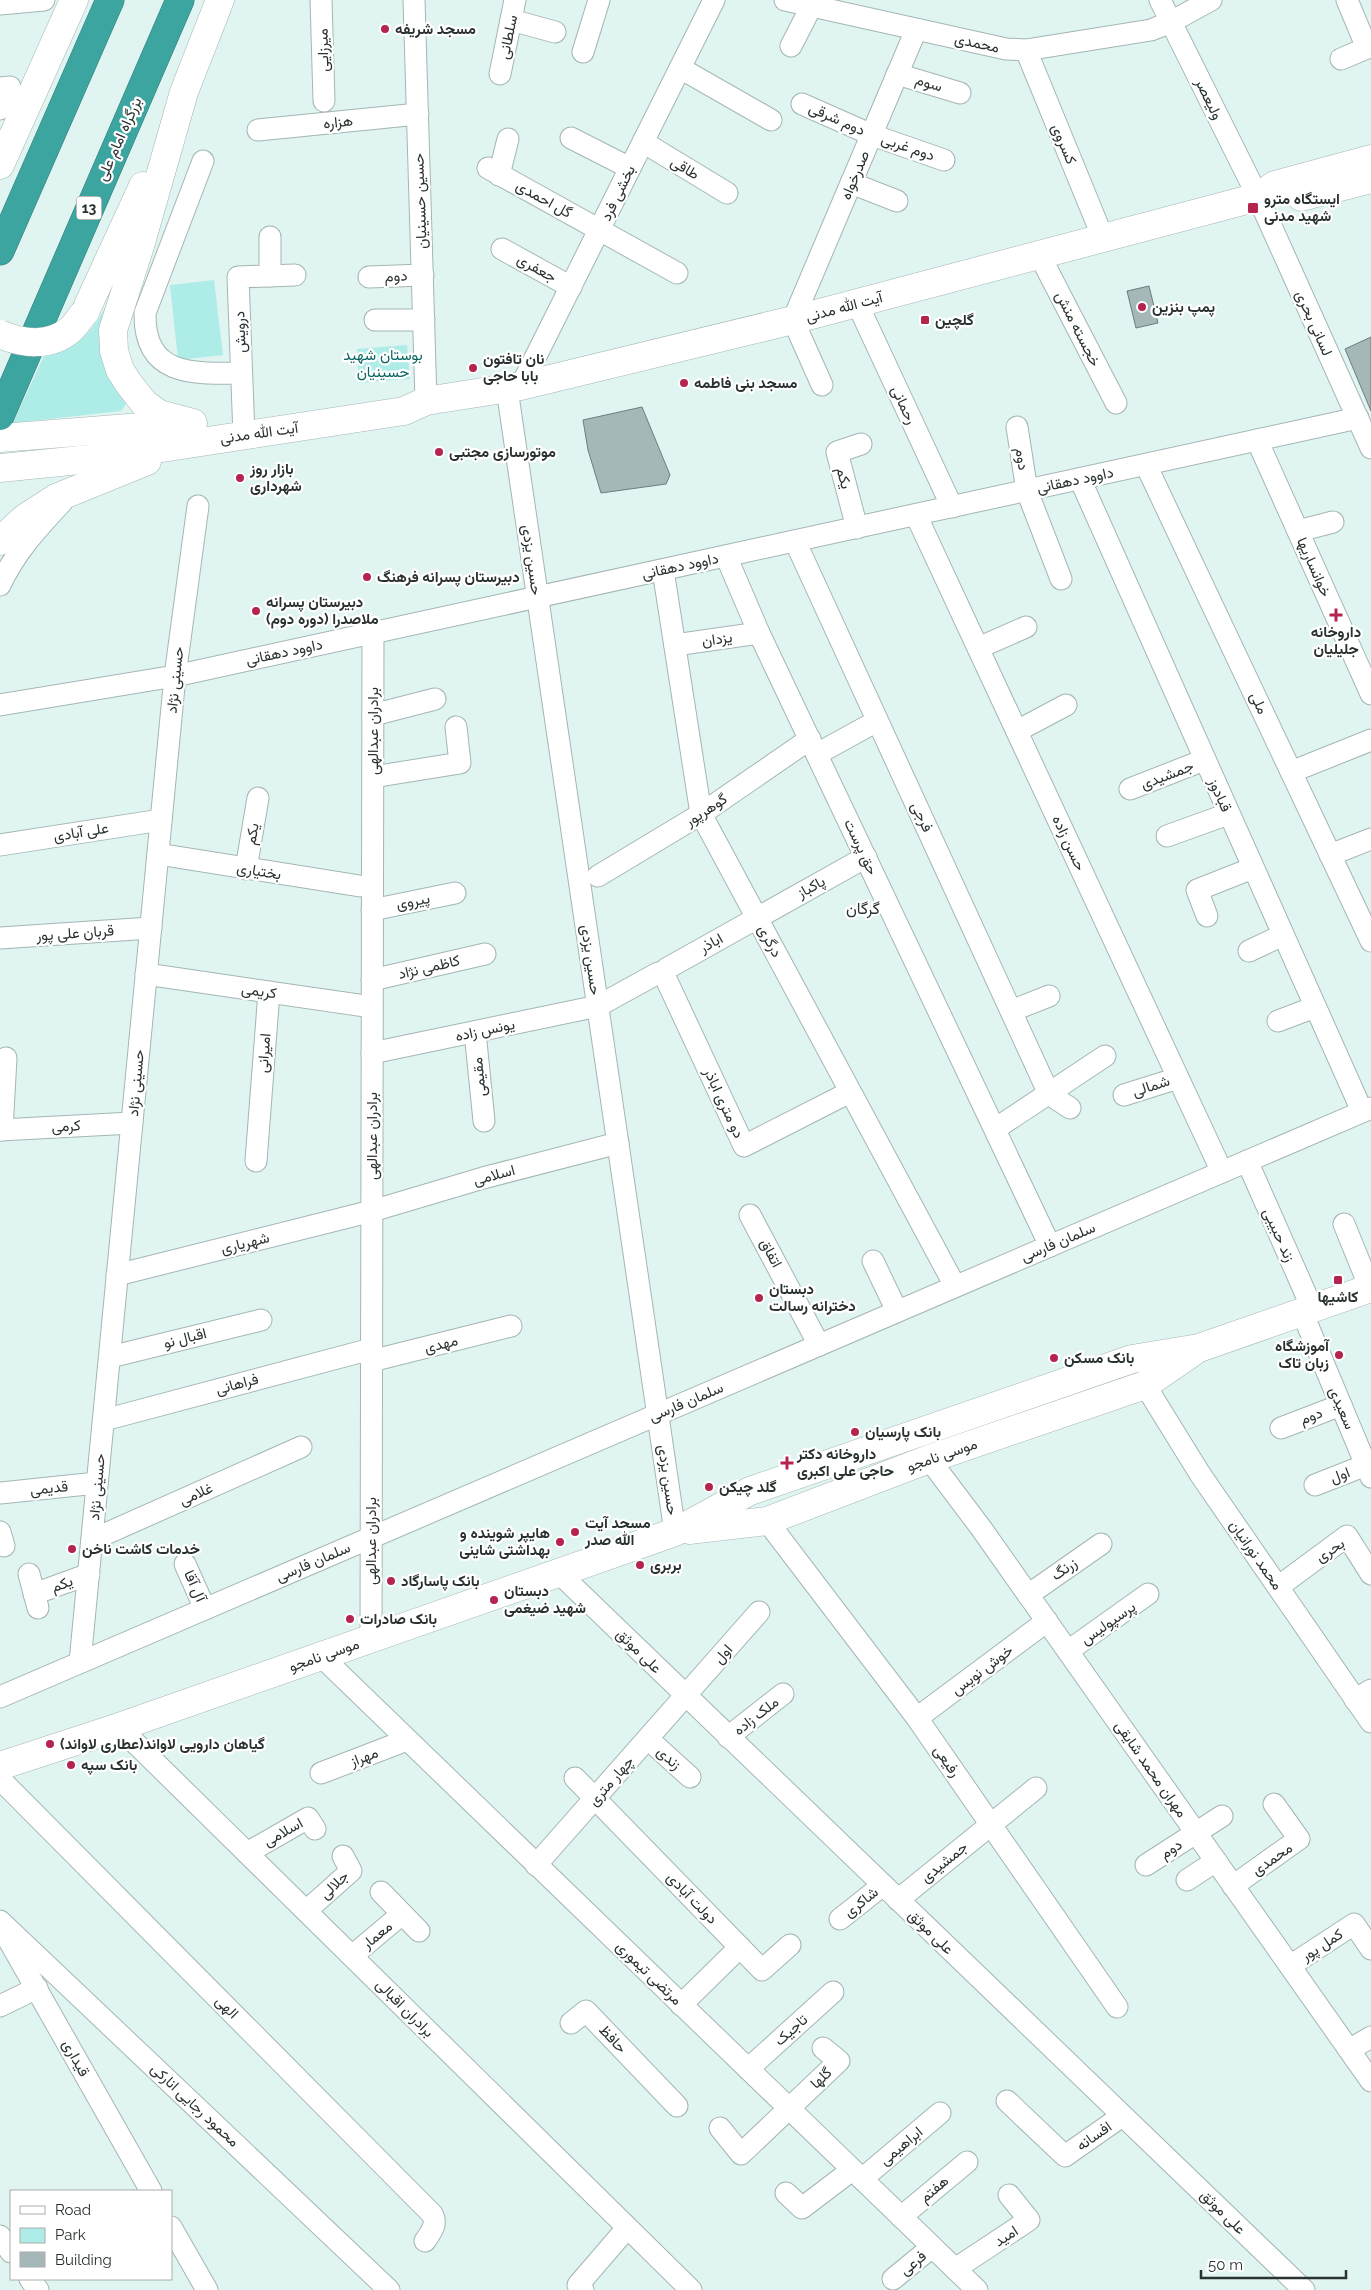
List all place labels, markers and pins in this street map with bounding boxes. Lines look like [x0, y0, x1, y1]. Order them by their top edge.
place label: مسجد شریفه [395, 20, 476, 38]
marker: مسجد شریفه [379, 23, 391, 35]
place label: ایستگاه مترو شهید مدنی [1264, 190, 1340, 225]
marker: ایستگاه مترو شهید مدنی [1246, 201, 1260, 215]
place label: پمپ بنزین [1152, 298, 1215, 317]
marker: پمپ بنزین [1136, 301, 1148, 313]
place label: گلچین [935, 311, 974, 330]
marker: گلچین [919, 314, 931, 326]
place label: نان تافتون بابا حاجی [483, 350, 544, 385]
marker: نان تافتون بابا حاجی [467, 362, 479, 374]
place label: مسجد بنی فاطمه [694, 374, 798, 392]
marker: مسجد بنی فاطمه [678, 377, 690, 389]
place label: موتورسازی مجتبی [449, 443, 556, 461]
marker: موتورسازی مجتبی [433, 446, 445, 458]
place label: بازار روز شهرداری [249, 460, 302, 495]
marker: بازار روز شهرداری [234, 472, 246, 484]
place label: دبیرستان پسرانه فرهنگ [377, 568, 520, 587]
marker: دبیرستان پسرانه فرهنگ [361, 571, 373, 583]
place label: دبيرستان پسرانه ملاصدرا (دوره دوم) [266, 593, 379, 629]
marker: دبيرستان پسرانه ملاصدرا (دوره دوم) [250, 605, 262, 617]
marker: داروخانه جلیلیان [1330, 609, 1342, 621]
place label: داروخانه جلیلیان [1311, 623, 1361, 658]
marker: کاشیها [1332, 1274, 1344, 1286]
place label: دبستان دخترانه رسالت [769, 1280, 856, 1315]
place label: کاشیها [1318, 1288, 1359, 1306]
marker: دبستان دخترانه رسالت [753, 1292, 765, 1304]
place label: آموزشگاه زبان تاک [1275, 1337, 1330, 1372]
place label: بانک مسکن [1064, 1349, 1134, 1367]
marker: آموزشگاه زبان تاک [1333, 1349, 1345, 1361]
marker: بانک مسکن [1048, 1352, 1060, 1364]
place label: بانک پارسیان [865, 1423, 941, 1442]
marker: بانک پارسیان [849, 1426, 861, 1438]
place label: داروخانه دکتر حاجی علی اکبری [796, 1445, 894, 1480]
marker: داروخانه دکتر حاجی علی اکبری [781, 1457, 793, 1469]
place label: گلد چیکن [719, 1478, 777, 1497]
marker: گلد چیکن [703, 1481, 715, 1493]
place label: مسجد آیت الله صدر [584, 1514, 651, 1549]
place label: هایپر شوینده و بهداشتی شاینی [459, 1524, 550, 1559]
marker: مسجد آیت الله صدر [569, 1526, 581, 1538]
marker: هایپر شوینده و بهداشتی شاینی [554, 1536, 566, 1548]
place label: خدمات کاشت ناخن [82, 1540, 200, 1558]
marker: خدمات کاشت ناخن [66, 1543, 78, 1555]
place label: بربری [650, 1556, 682, 1574]
marker: بربری [634, 1559, 646, 1571]
place label: بانک پاسارگاد [401, 1572, 479, 1591]
marker: بانک پاسارگاد [385, 1575, 397, 1587]
place label: دبستان شهید ضیغمی [504, 1582, 586, 1617]
marker: دبستان شهید ضیغمی [488, 1594, 500, 1606]
place label: بانک صادرات [360, 1610, 437, 1628]
marker: بانک صادرات [344, 1613, 356, 1625]
place label: گیاهان دارویی لاواند(عطاری لاواند) [60, 1735, 265, 1753]
marker: گیاهان دارویی لاواند(عطاری لاواند) [44, 1738, 56, 1750]
place label: بانک سپه [81, 1756, 137, 1775]
marker: بانک سپه [65, 1759, 77, 1771]

